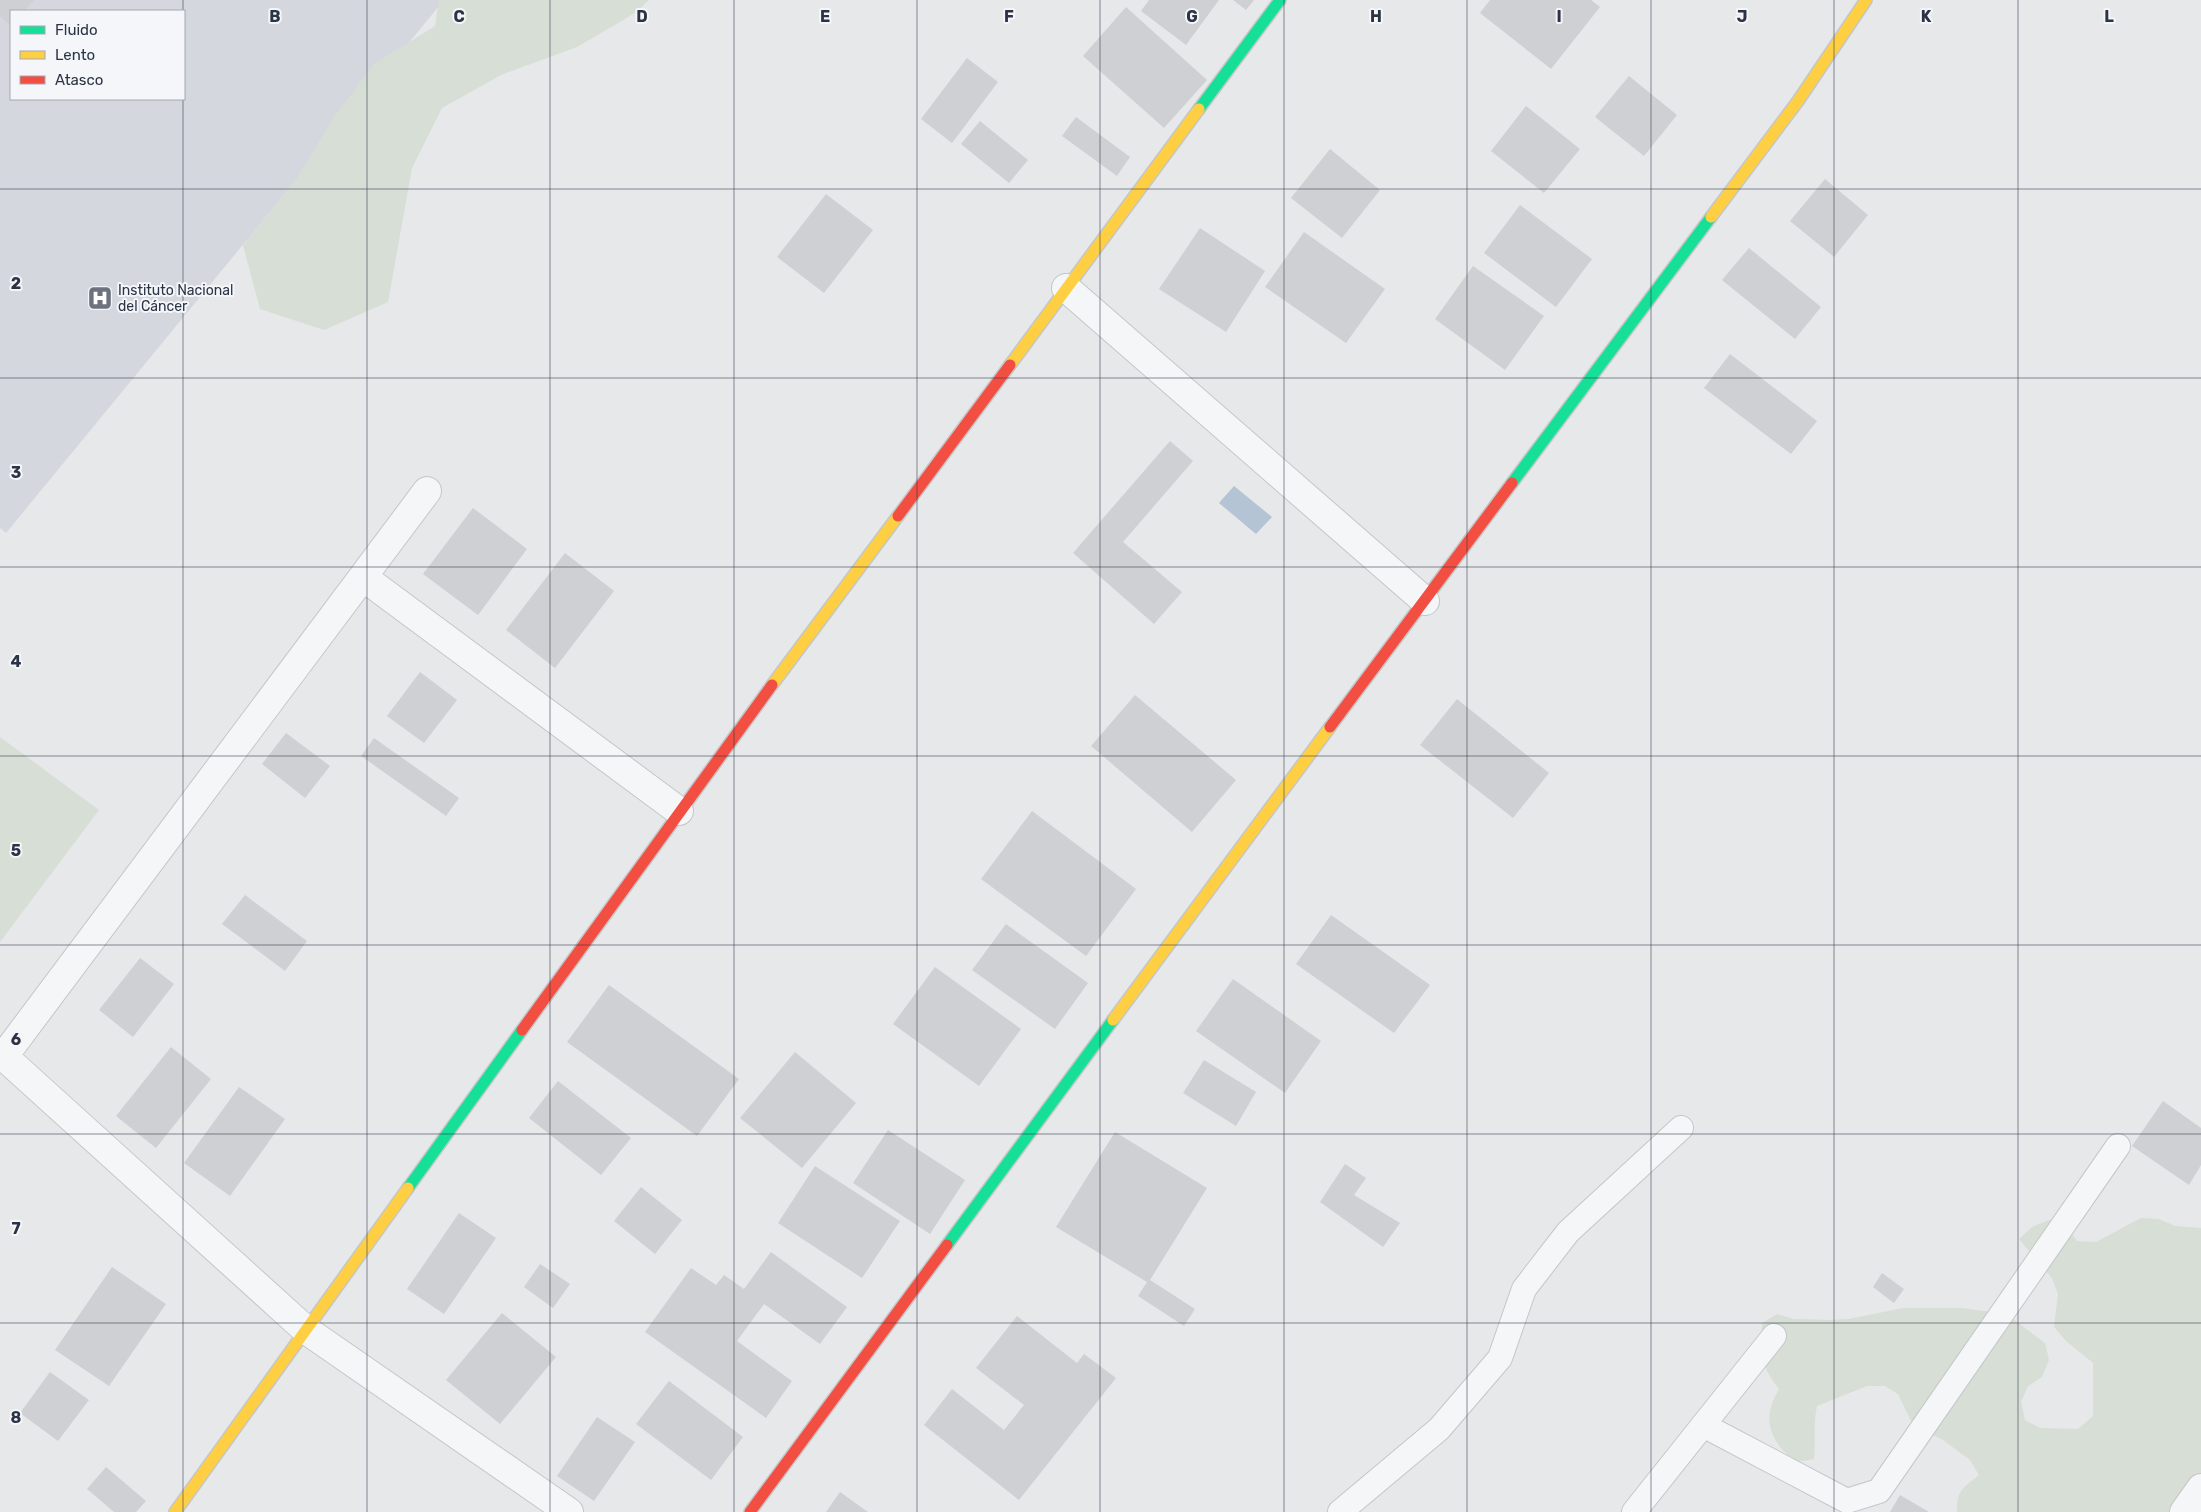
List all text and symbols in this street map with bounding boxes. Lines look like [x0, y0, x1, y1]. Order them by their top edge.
text: B [269, 7, 281, 26]
text: C [453, 7, 465, 26]
text: D [636, 7, 648, 26]
text: E [820, 7, 830, 26]
text: F [1004, 7, 1014, 26]
text: G [1186, 7, 1198, 26]
text: H [1370, 7, 1382, 26]
text: I [1556, 7, 1562, 26]
text: J [1737, 7, 1747, 26]
text: K [1921, 7, 1932, 26]
text: L [2104, 7, 2114, 26]
legend [10, 10, 185, 100]
text: Fluido [55, 21, 98, 39]
text: Lento [55, 46, 95, 64]
text: Atasco [55, 71, 103, 89]
text: 2 [11, 274, 21, 293]
place label: Instituto Nacional del Cáncer [118, 282, 233, 315]
hospital icon: Instituto Nacional del Cáncer [87, 285, 113, 311]
text: 3 [11, 463, 21, 482]
text: 4 [11, 652, 22, 671]
text: 5 [11, 841, 21, 860]
text: 6 [11, 1030, 21, 1049]
text: 7 [11, 1219, 21, 1238]
text: 8 [11, 1408, 22, 1427]

